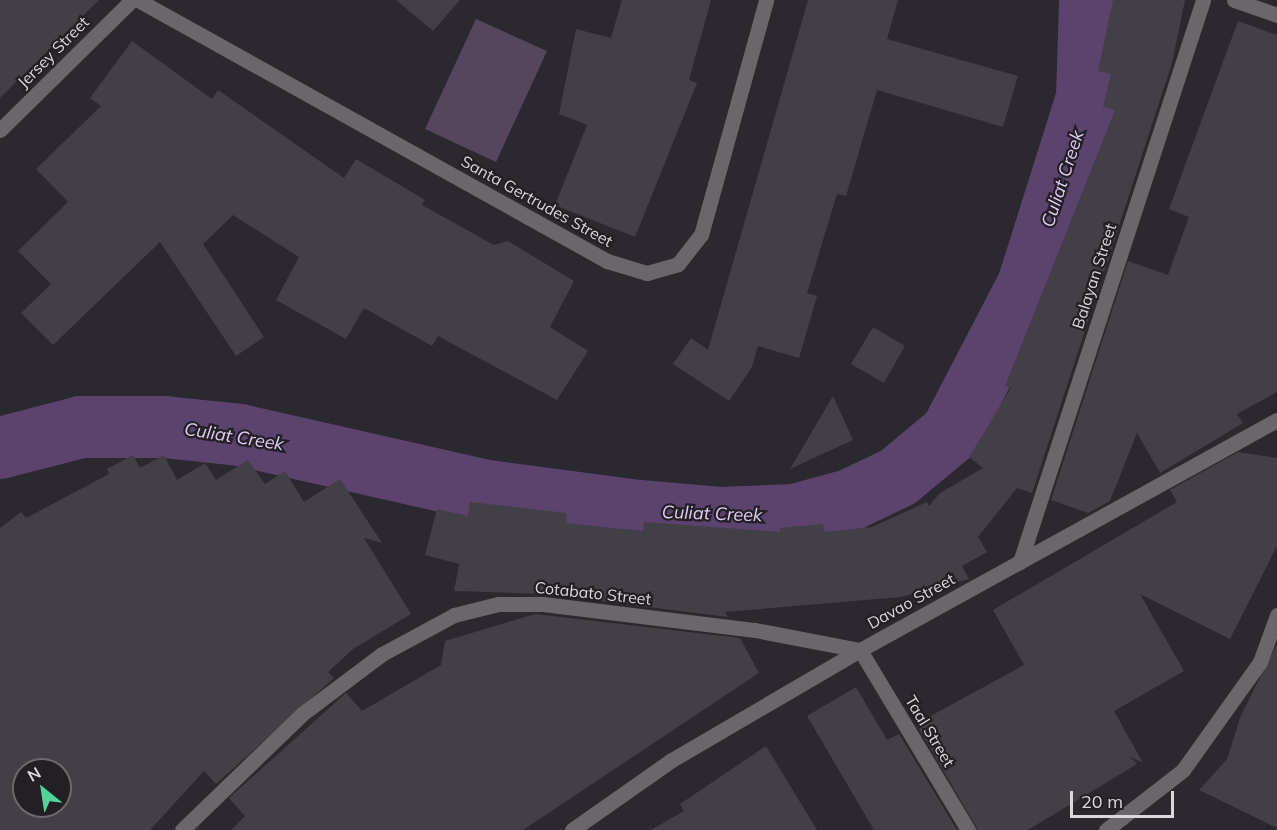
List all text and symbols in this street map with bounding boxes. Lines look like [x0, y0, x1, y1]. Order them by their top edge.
street label: Jersey Street [13, 12, 93, 92]
water label: Culiat Creek [1037, 128, 1089, 230]
street label: Santa Gertrudes Street [458, 151, 616, 251]
street label: Balayan Street [1068, 221, 1120, 331]
water label: Culiat Creek [183, 418, 285, 456]
water label: Culiat Creek [661, 501, 763, 527]
street label: Davao Street [864, 569, 958, 633]
street label: Cotabato Street [534, 577, 652, 609]
street label: Taal Street [901, 692, 959, 770]
north arrow [12, 758, 72, 818]
text: N [24, 762, 44, 786]
scale bar [1073, 779, 1176, 817]
text: 20 m [1081, 790, 1123, 813]

